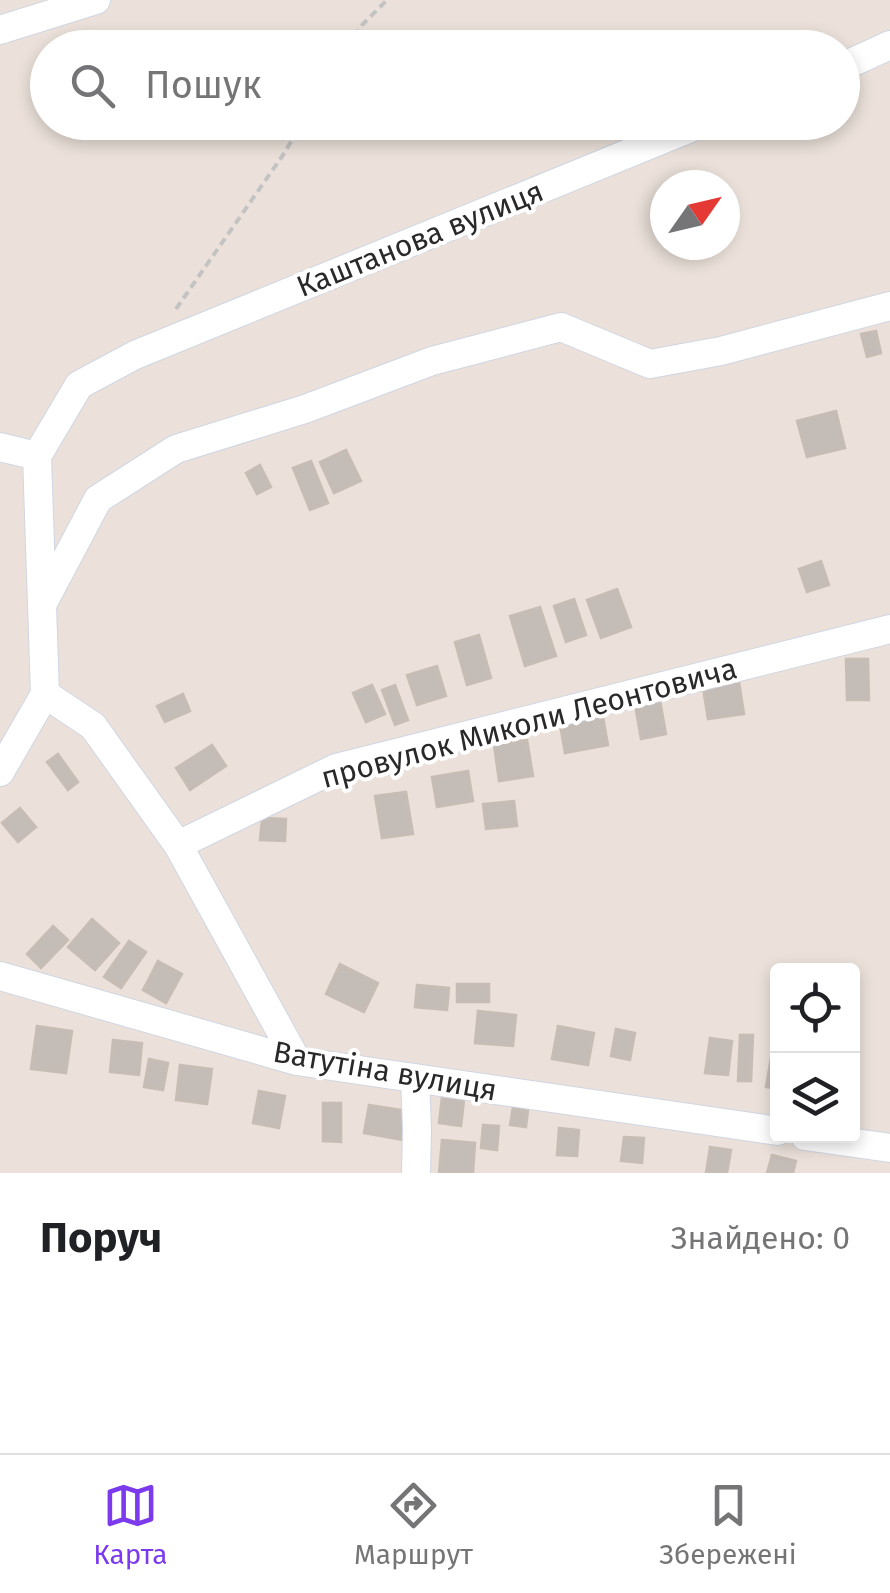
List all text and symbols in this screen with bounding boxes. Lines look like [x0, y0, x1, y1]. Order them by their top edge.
search box [30, 30, 860, 140]
icon: search [65, 58, 120, 113]
text: Пошук [145, 62, 262, 108]
north arrow [650, 170, 740, 260]
street label: Каштанова вулиця [291, 173, 549, 305]
street label: провулок Миколи Леонтовича [317, 650, 741, 796]
map controls [770, 963, 860, 1143]
button: locate [770, 963, 860, 1053]
street label: Ватутіна вулиця [270, 1034, 500, 1108]
button: layers [770, 1053, 860, 1143]
text: Поруч [40, 1213, 162, 1263]
text: Знайдено: 0 [671, 1219, 850, 1257]
tab: Карта [93, 1478, 167, 1571]
tab: Маршрут [354, 1478, 473, 1571]
tab: Збережені [659, 1478, 797, 1571]

